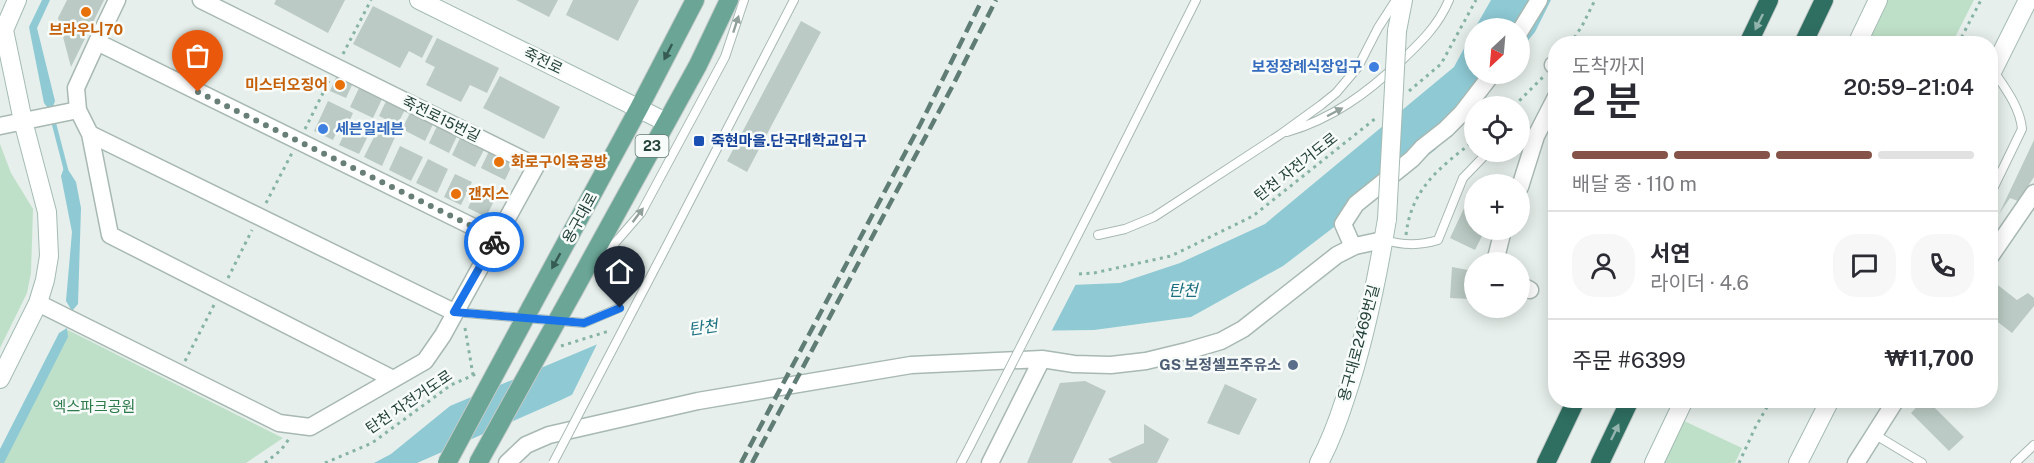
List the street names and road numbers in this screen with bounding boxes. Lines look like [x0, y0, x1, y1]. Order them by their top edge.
street label: 죽전로 [521, 44, 566, 77]
street label: 죽전로15번길 [399, 92, 483, 145]
street label: 탄천 자전거도로 [1251, 129, 1340, 204]
road number: 23 [636, 135, 668, 157]
street label: 용구대로 [559, 189, 600, 246]
street label: 용구대로2469번길 [1335, 283, 1382, 403]
street label: 탄천 자전거도로 [362, 367, 455, 437]

